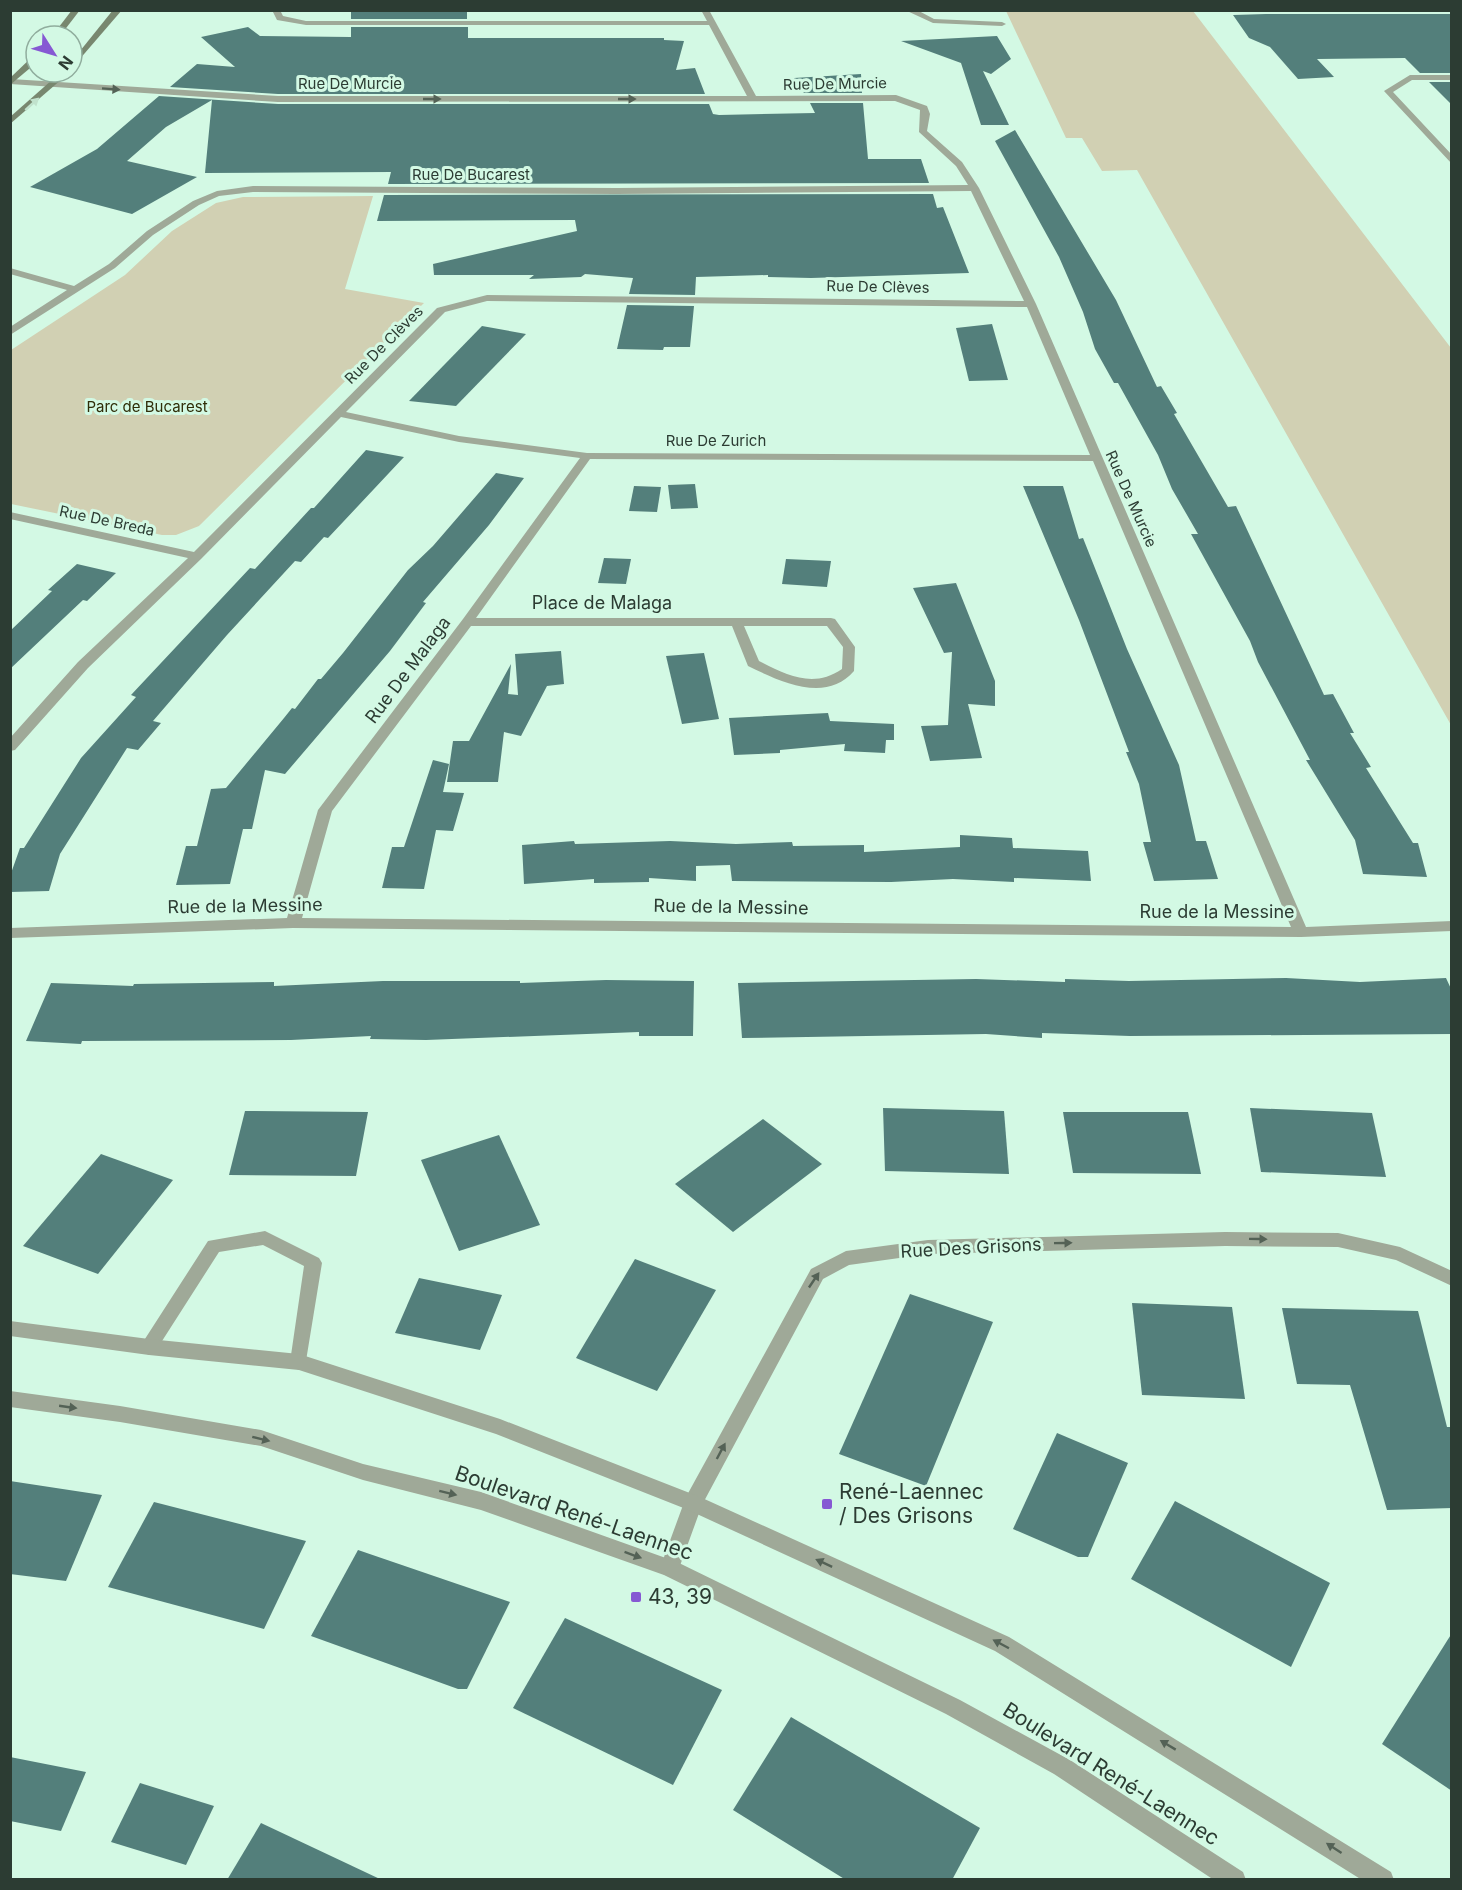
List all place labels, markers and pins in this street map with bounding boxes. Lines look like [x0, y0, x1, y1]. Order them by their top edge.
place label: René-Laennec / Des Grisons [839, 1479, 984, 1528]
marker: René-Laennec / Des Grisons [820, 1497, 834, 1511]
place label: 43, 39 [648, 1584, 712, 1609]
marker: 43, 39 [629, 1590, 643, 1604]

